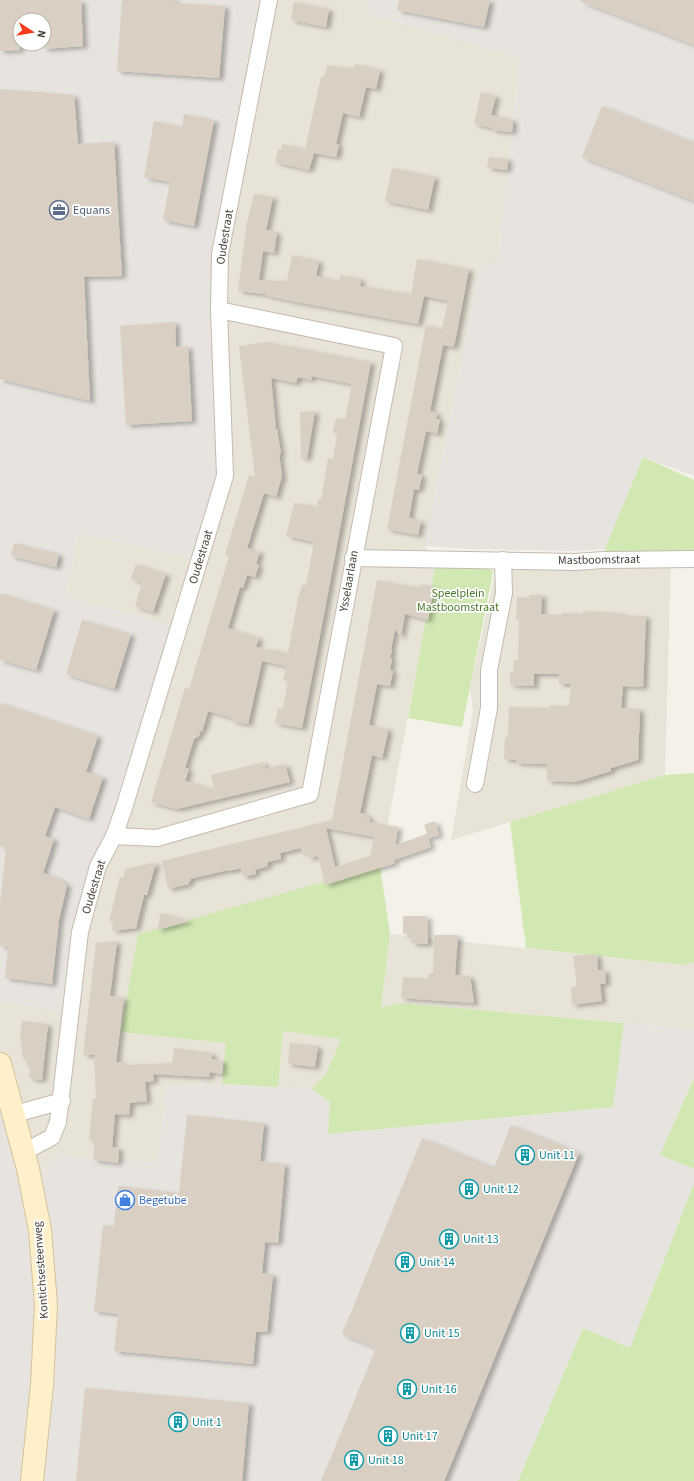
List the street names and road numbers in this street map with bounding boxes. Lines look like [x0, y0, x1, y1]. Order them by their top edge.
street label: Oudestraat [212, 208, 238, 266]
street label: Oudestraat [185, 528, 217, 586]
street label: Ysselaarlaan [335, 549, 363, 614]
street label: Mastboomstraat [558, 551, 640, 569]
street label: Oudestraat [78, 858, 110, 916]
street label: Kontichsesteenweg [29, 1221, 53, 1319]

